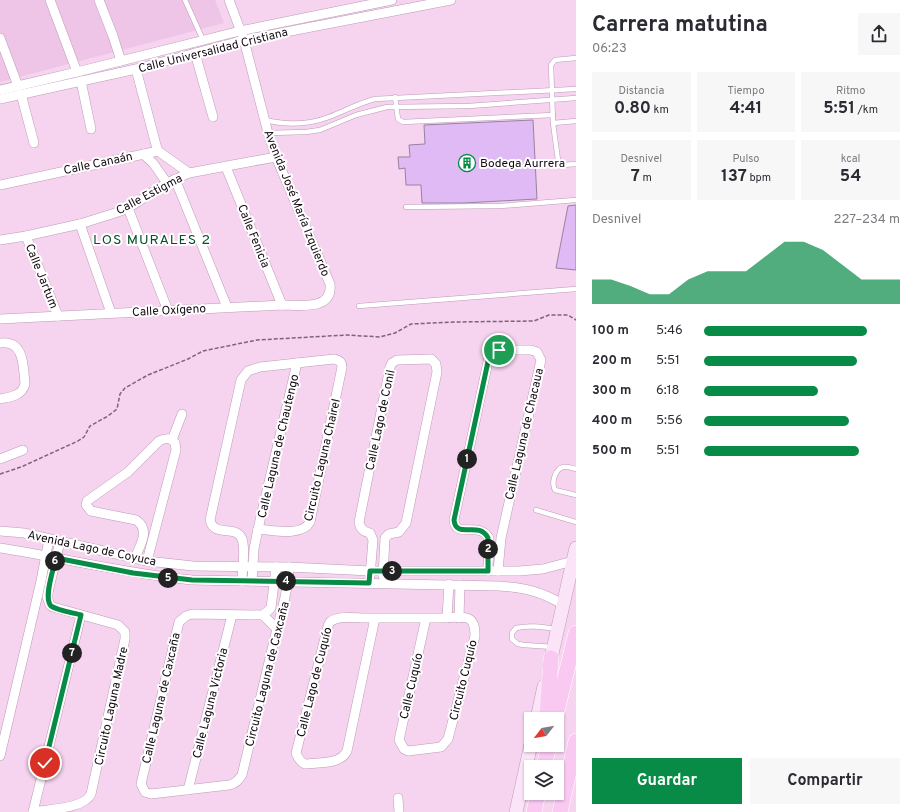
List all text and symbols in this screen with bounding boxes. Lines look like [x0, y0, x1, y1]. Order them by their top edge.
text: Carrera matutina [592, 12, 768, 39]
button: share [858, 13, 900, 55]
street label: Calle Universalidad Cristiana [137, 25, 290, 77]
text: 06:23 [592, 41, 627, 57]
text: Distancia [618, 84, 664, 98]
text: Tiempo [727, 84, 765, 98]
text: Ritmo [836, 84, 865, 98]
text: 0.80 [614, 98, 651, 120]
text: 4:41 [730, 98, 762, 120]
text: 5:51 [823, 98, 855, 120]
text: km [651, 103, 669, 117]
text: /km [855, 103, 878, 117]
street label: Avenida José María Izquierdo [259, 128, 333, 279]
street label: Calle Canaán [62, 149, 134, 179]
text: Desnivel [620, 152, 662, 166]
text: Pulso [732, 152, 760, 166]
text: kcal [841, 152, 860, 166]
building icon: Bodega Aurrera [457, 153, 477, 173]
place label: Bodega Aurrera [480, 156, 565, 172]
text: 7 [631, 166, 640, 188]
text: 137 [721, 166, 747, 188]
text: 54 [840, 166, 861, 188]
street label: Calle Estigma [114, 171, 185, 219]
text: m [640, 171, 652, 185]
text: bpm [747, 171, 771, 185]
street label: Calle Fenicia [233, 202, 273, 271]
text: Desnivel [592, 212, 641, 228]
text: 227–234 m [834, 212, 900, 228]
district label: LOS MURALES 2 [93, 232, 211, 249]
street label: Calle Jartum [21, 242, 61, 311]
street label: Calle Oxígeno [132, 301, 207, 321]
text: 100 m [592, 323, 629, 339]
text: 5:46 [656, 323, 683, 339]
pin [482, 333, 516, 367]
icon: arrive [488, 339, 510, 361]
text: 200 m [592, 353, 632, 369]
text: 5:51 [656, 353, 680, 369]
street label: Calle Laguna de Chacaua [502, 367, 548, 502]
street label: Calle Lago de Conil [362, 368, 399, 472]
street label: Calle Laguna de Chautengo [255, 372, 303, 520]
text: 300 m [592, 383, 631, 399]
text: 6:18 [656, 383, 679, 399]
street label: Circuito Laguna Chairel [301, 397, 345, 523]
text: 400 m [592, 413, 632, 429]
text: 5:56 [656, 413, 683, 429]
text: 500 m [592, 443, 632, 459]
text: 5:51 [656, 443, 680, 459]
pin: 1 [457, 449, 477, 469]
text: 1 [465, 452, 469, 466]
street label: Avenida Lago de Coyuca [26, 528, 158, 570]
pin: 2 [478, 539, 498, 559]
text: 2 [485, 542, 491, 556]
pin: 6 [45, 551, 65, 571]
text: 6 [52, 554, 58, 568]
pin: 3 [382, 561, 402, 581]
text: 3 [389, 564, 395, 578]
pin: 5 [158, 568, 178, 588]
text: 5 [165, 571, 171, 585]
pin: 4 [276, 571, 296, 591]
text: 4 [282, 574, 290, 588]
street label: Circuito Laguna de Caxcaña [242, 600, 294, 749]
street label: Calle Lago de Cuquío [294, 625, 336, 739]
street label: Calle Laguna de Caxcaña [139, 631, 185, 765]
street label: Circuito Cuquío [446, 638, 482, 722]
pin: 7 [62, 643, 82, 663]
street label: Circuito Laguna Madre [92, 645, 132, 767]
text: 7 [69, 646, 75, 660]
street label: Calle Laguna Victoria [189, 646, 232, 760]
street label: Calle Cuquío [397, 651, 427, 721]
north arrow [524, 712, 564, 752]
map controls [524, 712, 564, 800]
pin [28, 746, 62, 780]
icon: check [34, 752, 56, 774]
button: Guardar [592, 758, 742, 804]
button: Compartir [750, 758, 900, 804]
button: layers [524, 760, 564, 800]

